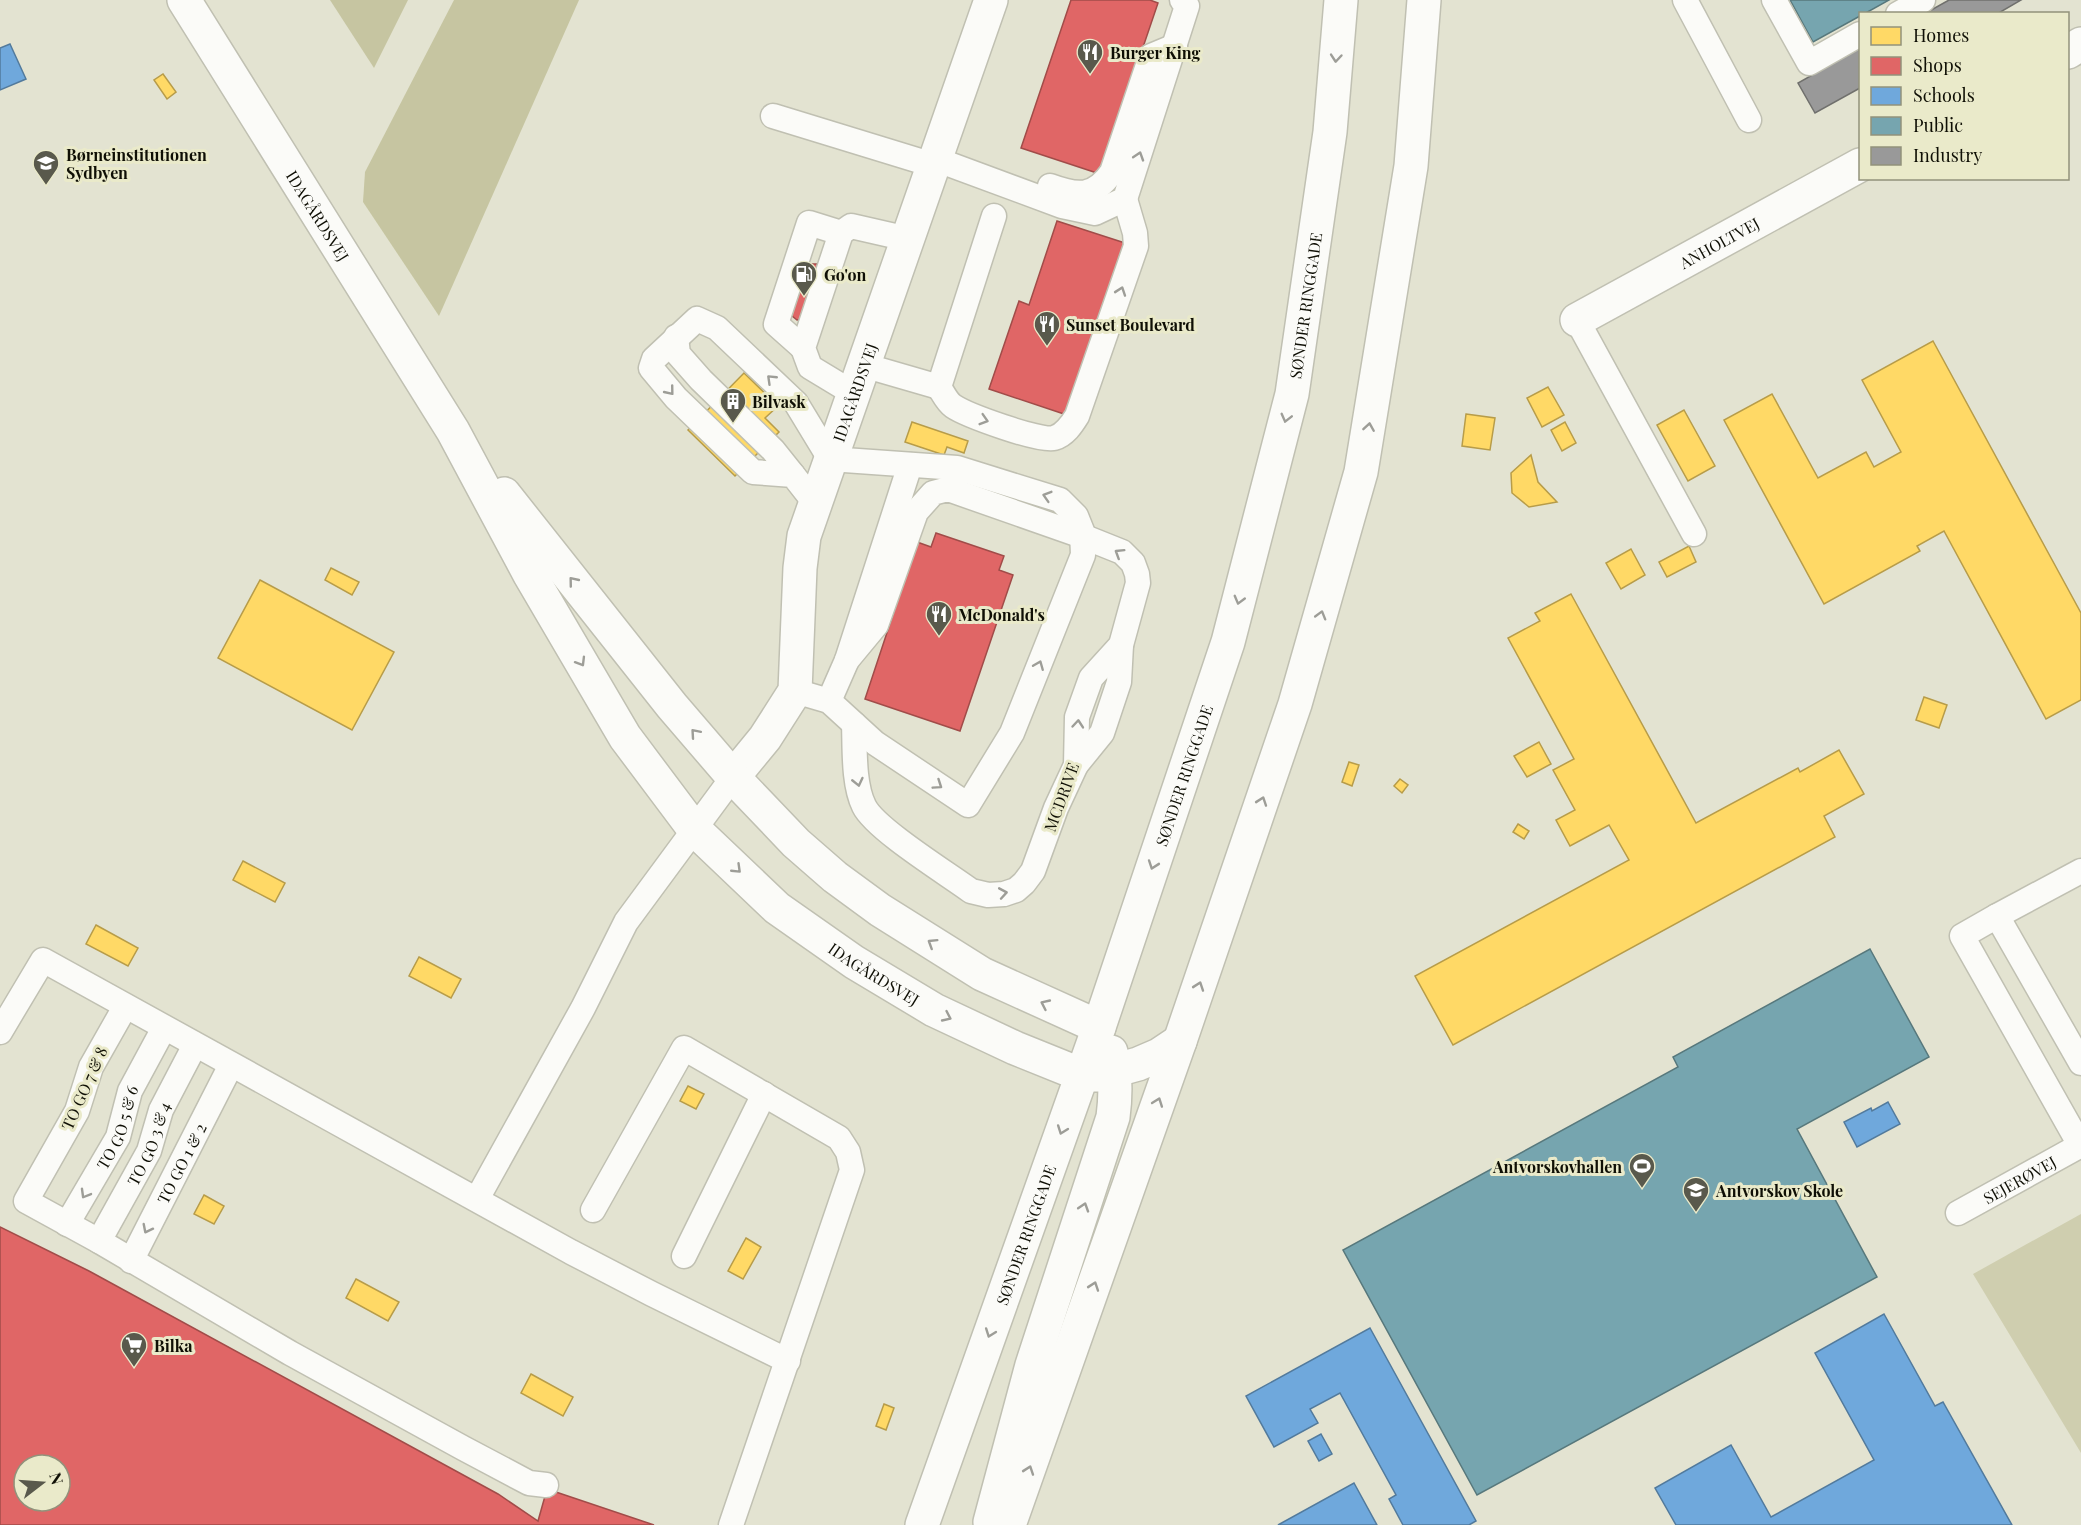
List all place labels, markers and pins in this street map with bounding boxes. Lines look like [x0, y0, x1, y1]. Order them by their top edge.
restaurant icon: Burger King [1075, 37, 1105, 75]
place label: Burger King [1110, 42, 1201, 63]
place label: Børneinstitutionen Sydbyen [66, 144, 207, 183]
school or university icon: Børneinstitutionen Sydbyen [31, 148, 61, 186]
fuel station icon: Go'on [789, 259, 819, 297]
place label: Go'on [824, 264, 866, 285]
restaurant icon: Sunset Boulevard [1032, 309, 1062, 347]
place label: Sunset Boulevard [1066, 314, 1195, 335]
building icon: Bilvask [718, 386, 748, 424]
place label: Bilvask [752, 391, 806, 412]
restaurant icon: McDonald's [924, 599, 954, 637]
place label: McDonald's [958, 604, 1045, 625]
sports icon: Antvorskovhallen [1627, 1151, 1657, 1189]
place label: Antvorskovhallen [1492, 1156, 1622, 1177]
school or university icon: Antvorskov Skole [1681, 1175, 1711, 1213]
place label: Antvorskov Skole [1715, 1180, 1843, 1201]
supermarket icon: Bilka [119, 1330, 149, 1368]
place label: Bilka [154, 1335, 193, 1356]

